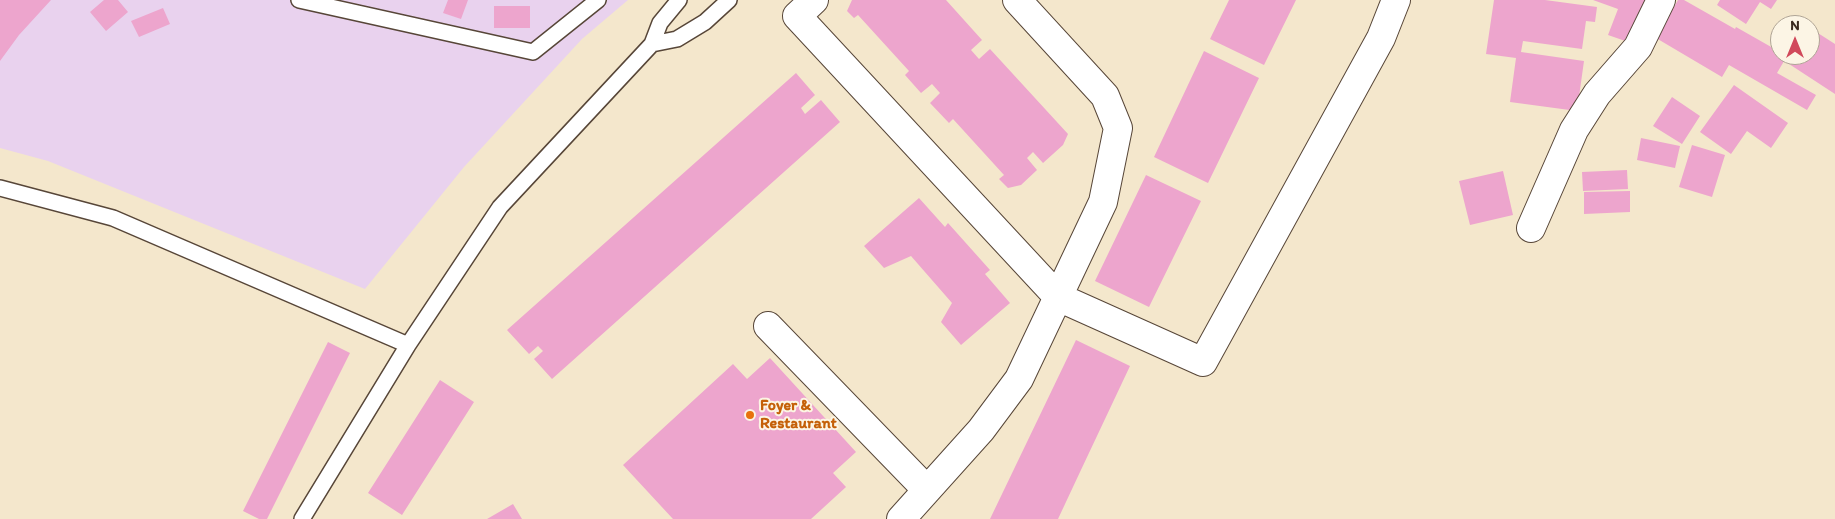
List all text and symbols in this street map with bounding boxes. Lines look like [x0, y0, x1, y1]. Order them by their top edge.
north arrow [1770, 15, 1820, 65]
text: N [1790, 17, 1800, 34]
place label: Foyer & Restaurant [760, 396, 837, 434]
marker: Foyer & Restaurant [744, 409, 756, 421]

